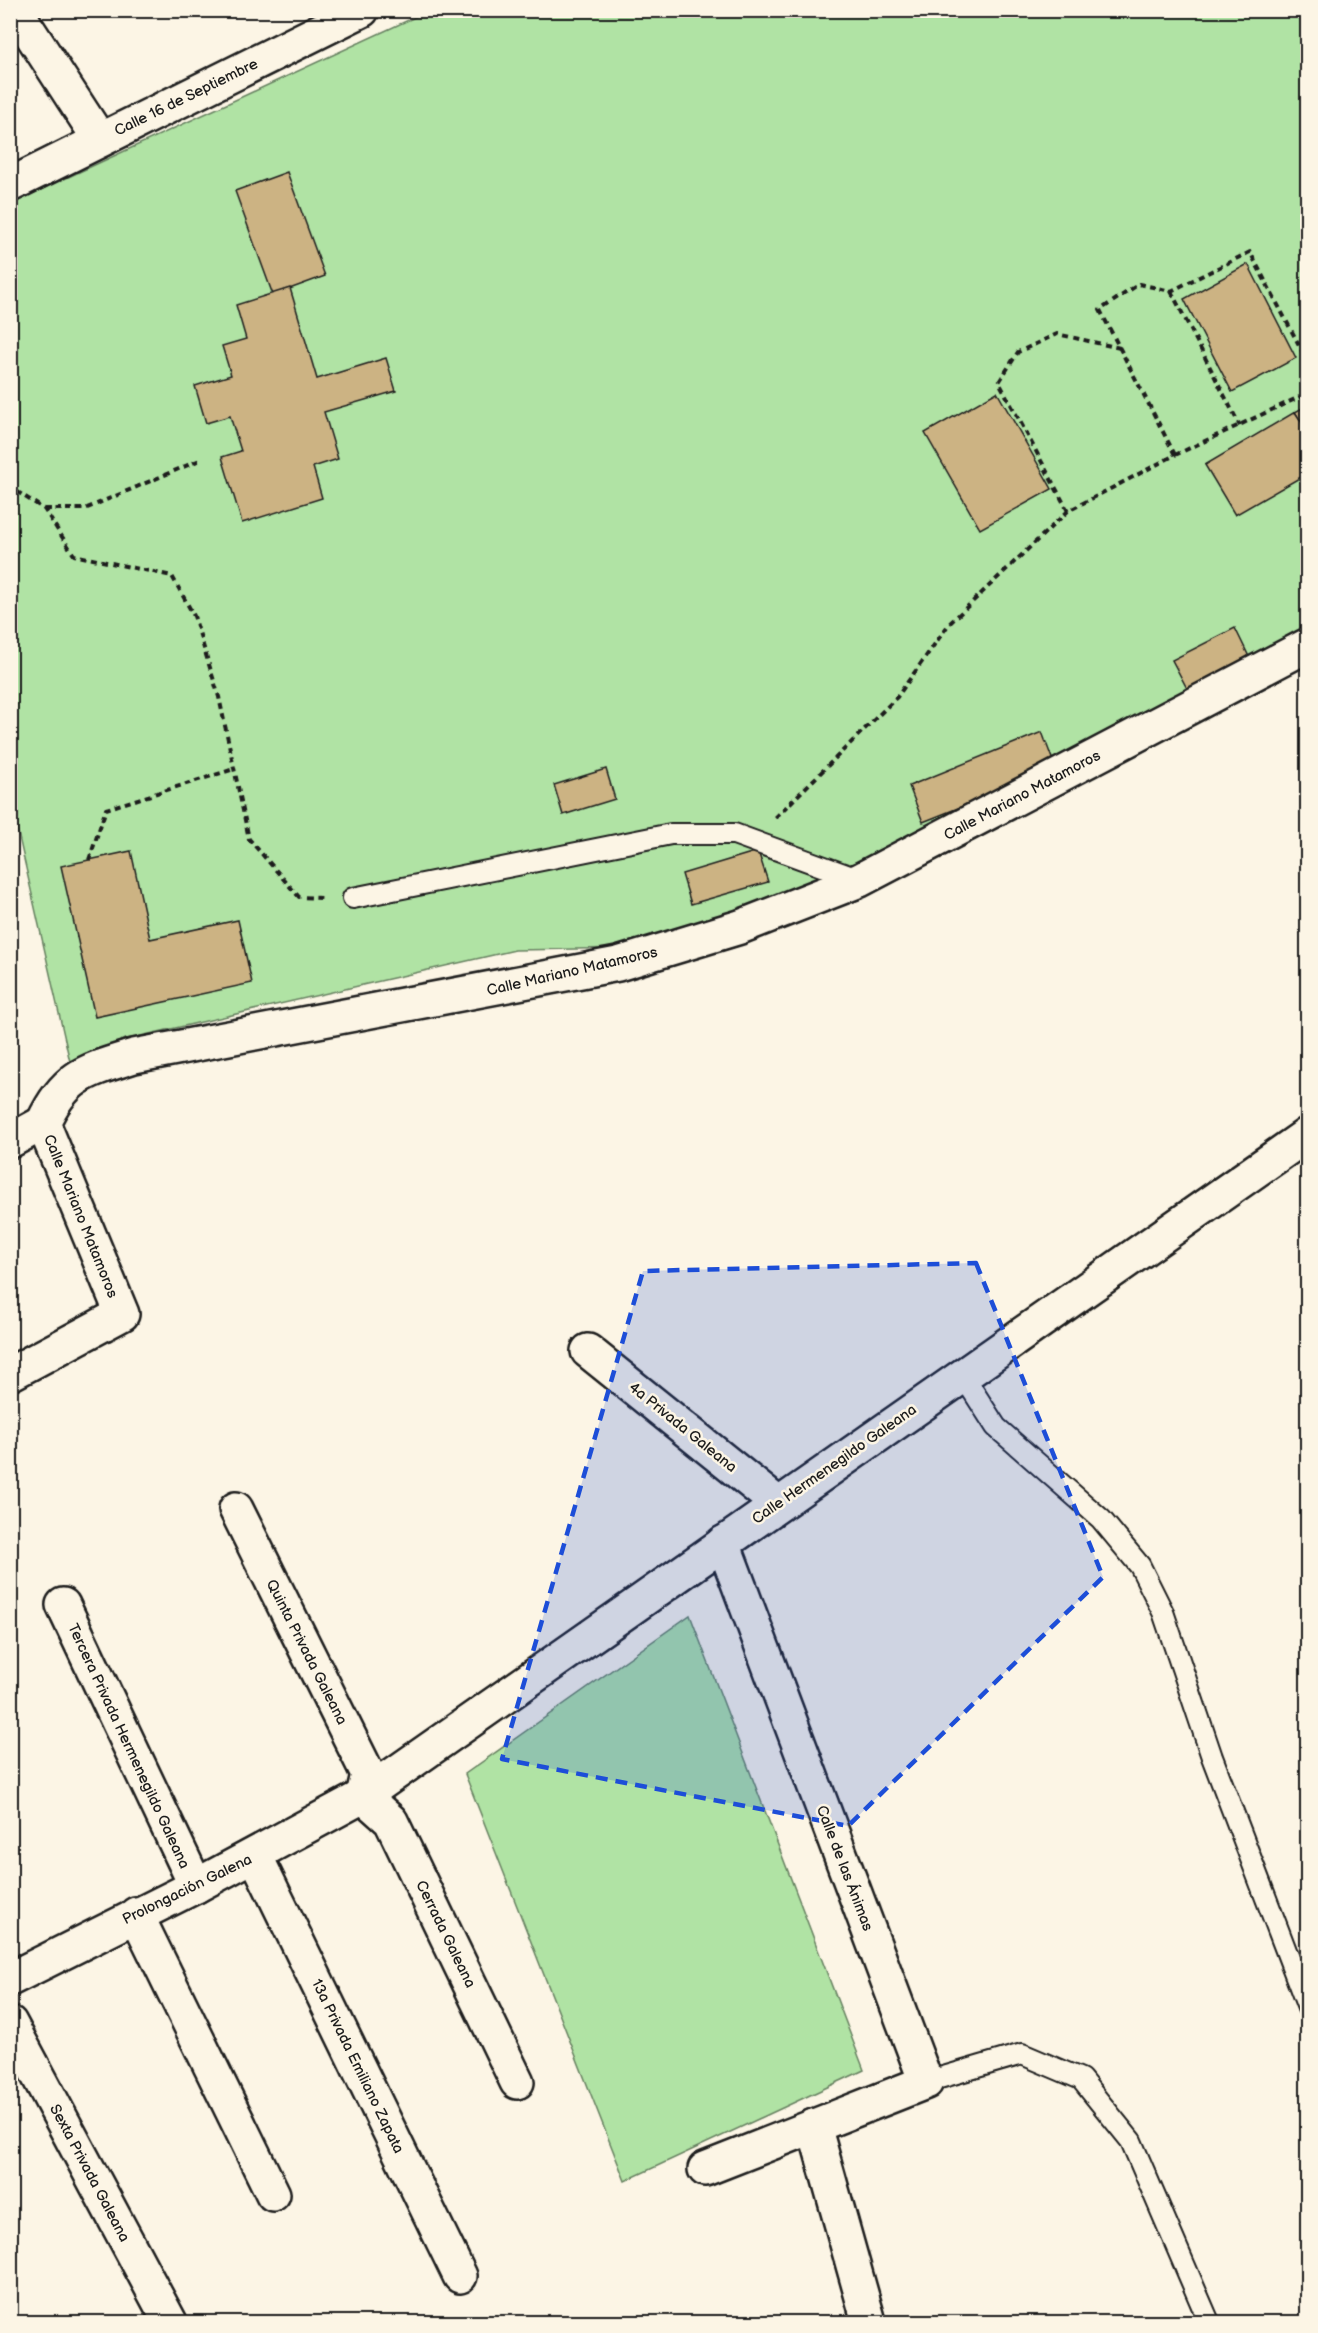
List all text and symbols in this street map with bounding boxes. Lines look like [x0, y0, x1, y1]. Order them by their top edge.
street label: Calle 16 de Septiembre [111, 54, 261, 140]
street label: Calle Mariano Matamoros [941, 746, 1104, 845]
street label: Calle Mariano Matamoros [485, 942, 660, 1000]
street label: Calle Mariano Matamoros [39, 1132, 122, 1301]
street label: 4a Privada Galeana [625, 1378, 741, 1477]
street label: Calle Hermenegildo Galeana [748, 1400, 920, 1529]
street label: Quinta Privada Galeana [262, 1576, 351, 1728]
street label: Tercera Privada Hermenegildo Galeana [63, 1621, 194, 1872]
street label: Calle de las Ánimas [812, 1803, 877, 1934]
street label: Prolongación Galena [119, 1850, 255, 1929]
street label: Cerrada Galeana [411, 1877, 480, 1991]
street label: 13a Privada Emiliano Zapata [307, 1976, 408, 2157]
street label: Sexta Privada Galeana [45, 2101, 134, 2245]

